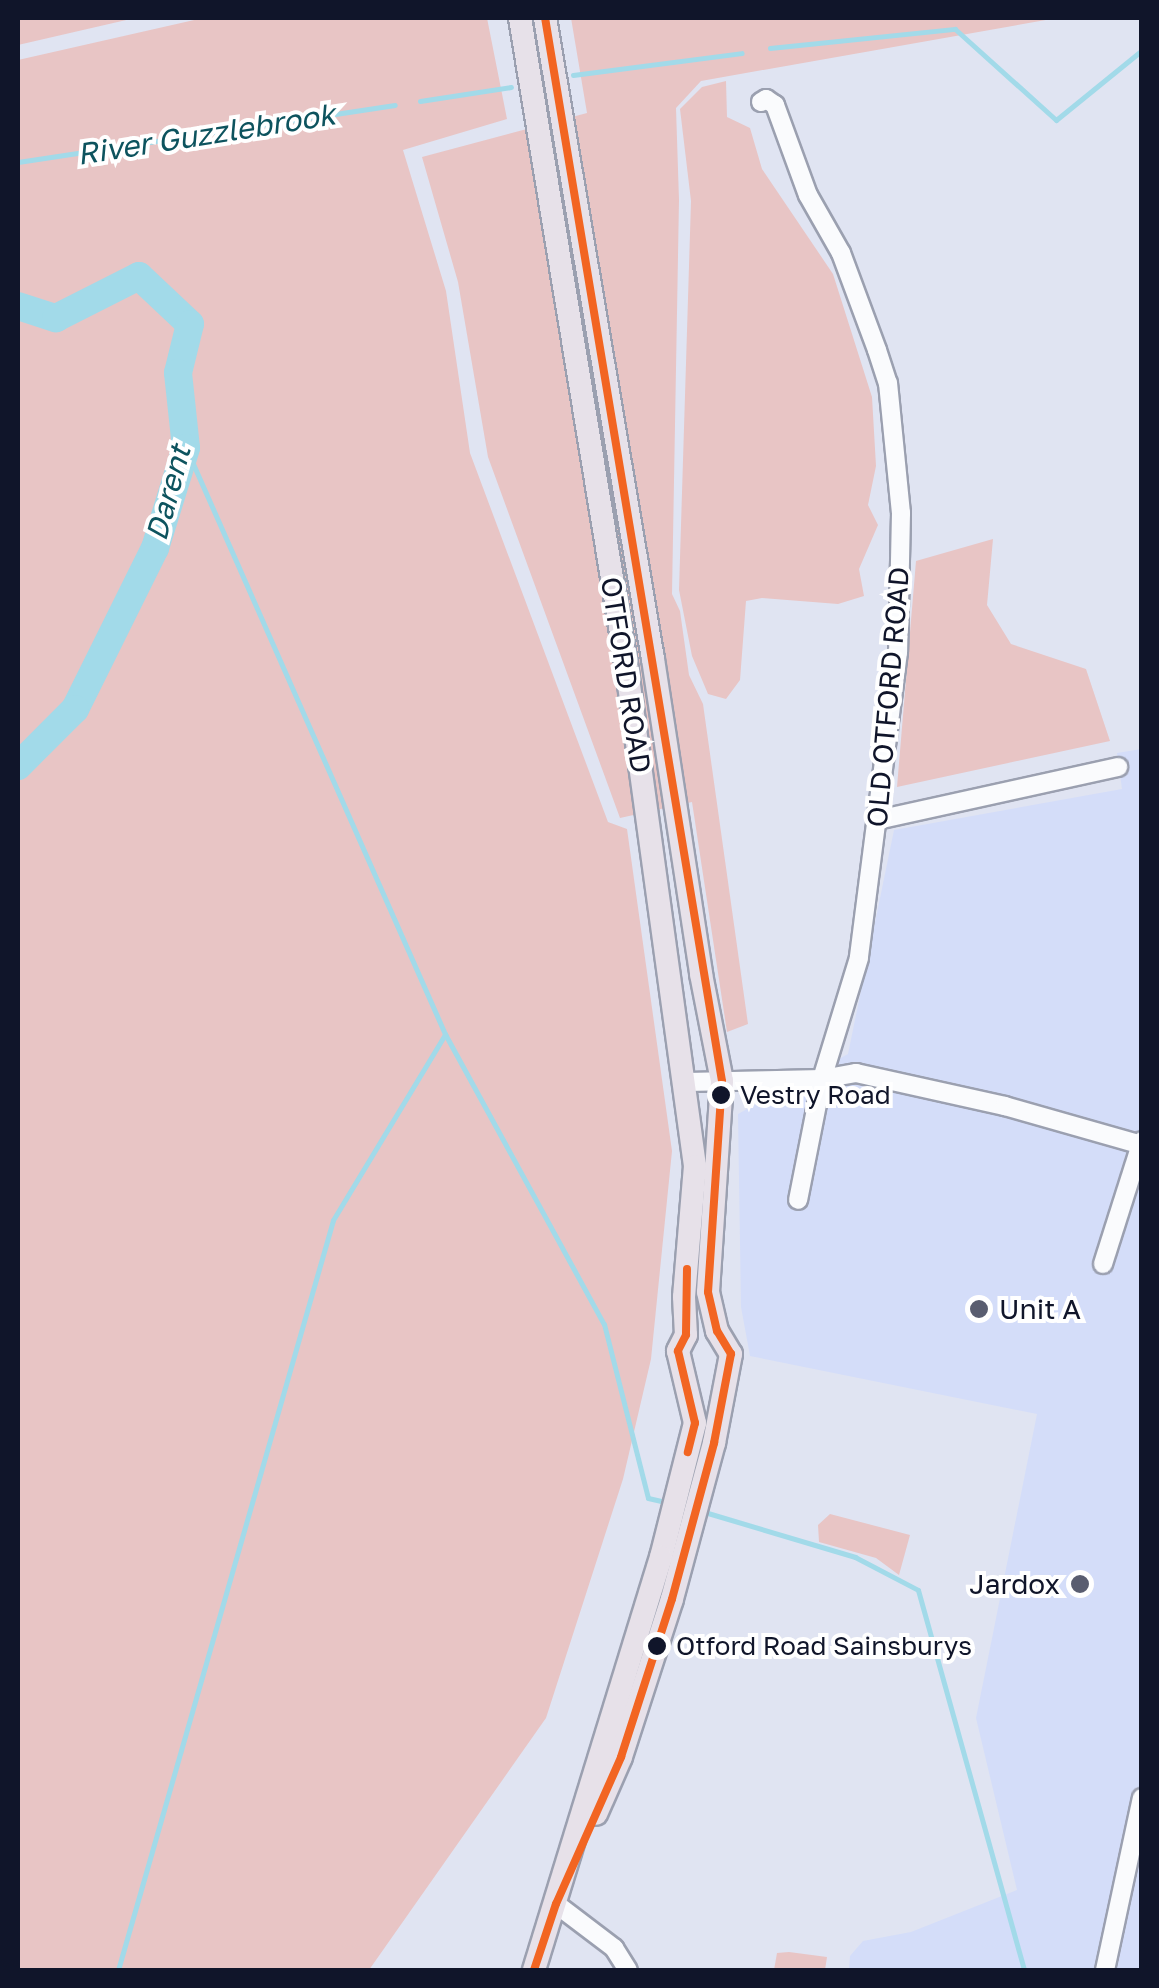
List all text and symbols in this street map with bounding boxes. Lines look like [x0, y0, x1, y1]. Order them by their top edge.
water label: River Guzzlebrook [74, 96, 338, 172]
water label: Darent [138, 442, 198, 544]
street label: OLD OTFORD ROAD [860, 565, 916, 829]
street label: OTFORD ROAD [594, 575, 658, 775]
place label: Vestry Road [740, 1079, 891, 1111]
marker: Vestry Road [711, 1085, 731, 1105]
place label: Unit A [999, 1292, 1081, 1326]
marker: Unit A [968, 1298, 990, 1320]
place label: Jardox [969, 1567, 1060, 1601]
marker: Jardox [1069, 1573, 1091, 1595]
place label: Otford Road Sainsburys [676, 1630, 972, 1662]
marker: Otford Road Sainsburys [647, 1636, 667, 1656]

